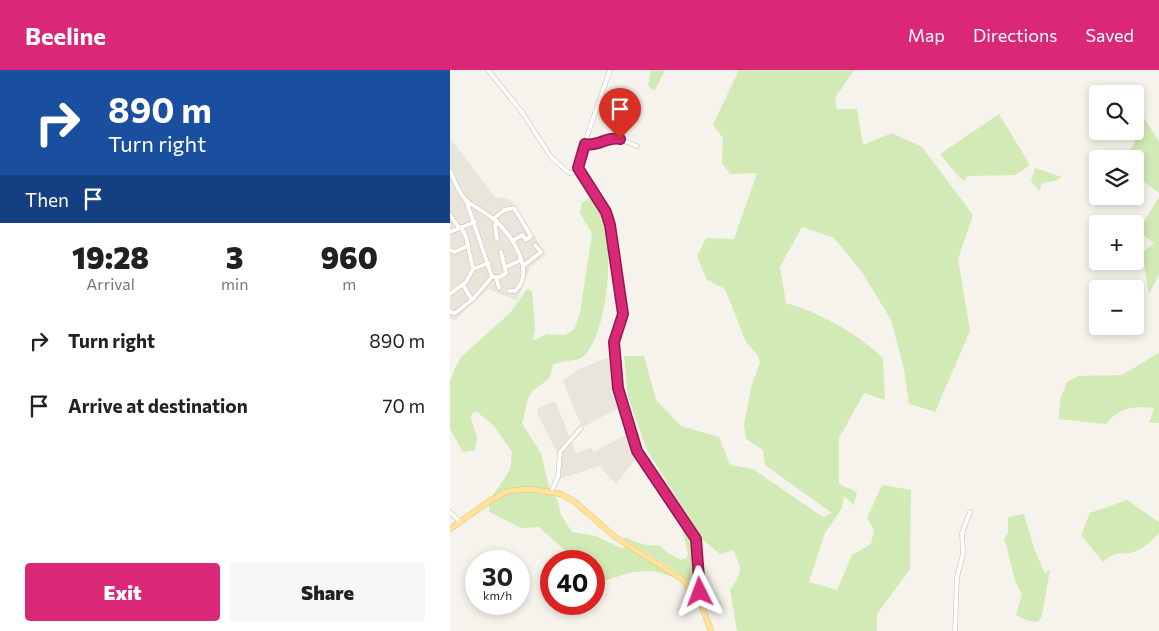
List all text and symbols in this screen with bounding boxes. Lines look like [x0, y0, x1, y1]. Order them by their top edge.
text: Beeline [25, 21, 106, 50]
text: Map [908, 24, 945, 46]
text: Directions [973, 24, 1057, 46]
text: Saved [1085, 24, 1134, 46]
map controls [1089, 85, 1144, 335]
button: search [1089, 85, 1144, 140]
text: 890 m [108, 87, 212, 130]
pin [599, 88, 641, 139]
icon: right [25, 90, 90, 155]
icon: arrive [606, 95, 634, 123]
text: Turn right [108, 130, 206, 157]
button: layers [1089, 150, 1144, 205]
icon: arrive [79, 185, 107, 213]
text: Then [25, 188, 69, 211]
button: + [1089, 215, 1144, 270]
text: 19:28 [72, 238, 149, 275]
text: 3 [226, 238, 244, 275]
text: 960 [320, 238, 378, 275]
text: Arrival [86, 274, 135, 293]
text: min [221, 274, 248, 293]
text: m [342, 274, 356, 293]
button: − [1089, 280, 1144, 335]
icon: right [25, 327, 53, 355]
text: Turn right [68, 329, 155, 352]
text: 890 m [369, 329, 425, 352]
icon: arrive [25, 392, 53, 420]
text: Arrive at destination [68, 394, 248, 417]
text: 70 m [382, 394, 425, 417]
speed limit sign: 40 [540, 550, 605, 615]
text: 30 [482, 561, 513, 591]
button: Exit [25, 563, 220, 621]
button: Share [230, 563, 425, 621]
position arrow [673, 565, 725, 617]
text: km/h [483, 588, 512, 602]

